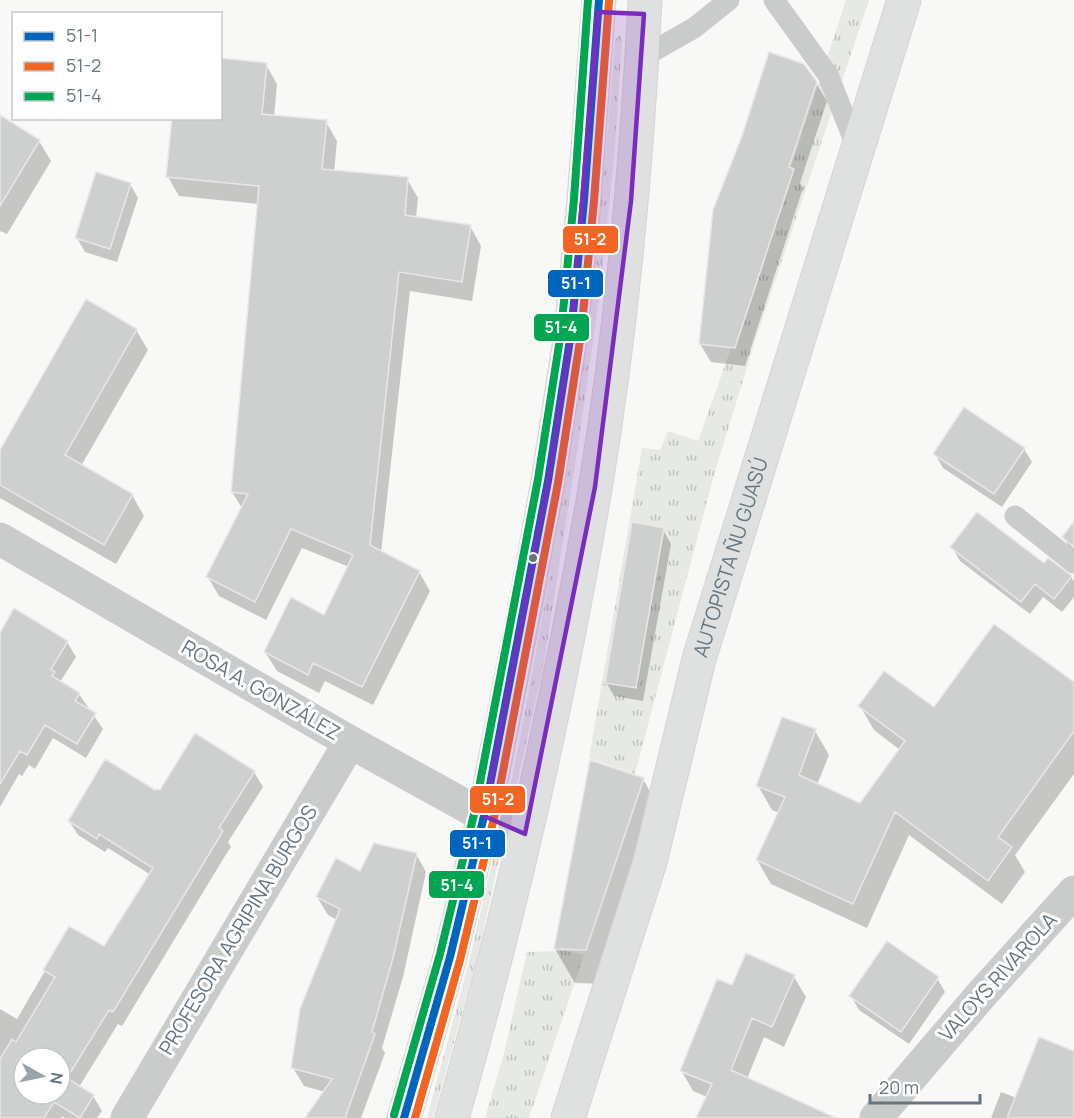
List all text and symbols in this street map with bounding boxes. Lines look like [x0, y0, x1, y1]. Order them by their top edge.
legend [12, 12, 222, 120]
text: 51-1 [66, 23, 98, 47]
text: 51-2 [66, 53, 101, 77]
text: 51-4 [66, 83, 102, 107]
line badge: 51-2 [562, 225, 619, 254]
text: 51-2 [574, 228, 606, 250]
line badge: 51-1 [547, 269, 604, 298]
text: 51-1 [561, 272, 591, 294]
line badge: 51-4 [533, 313, 590, 342]
text: 51-4 [545, 316, 577, 338]
street label: AUTOPISTA ÑU GUASÚ [686, 454, 774, 661]
unlabelled marker [527, 552, 539, 564]
street label: ROSA A. GONZÁLEZ [177, 633, 345, 746]
line badge: 51-2 [469, 785, 526, 814]
text: 51-2 [482, 788, 514, 810]
street label: PROFESORA AGRIPINA BURGOS [152, 800, 323, 1060]
line badge: 51-1 [449, 829, 506, 858]
text: 51-1 [462, 832, 492, 854]
line badge: 51-4 [428, 870, 485, 899]
text: 51-4 [441, 874, 473, 896]
street label: VALOYS RIVAROLA [933, 906, 1063, 1047]
north arrow [12, 1046, 72, 1106]
scale bar [870, 1067, 980, 1105]
text: N [45, 1071, 69, 1086]
text: 20 m [879, 1075, 919, 1099]

